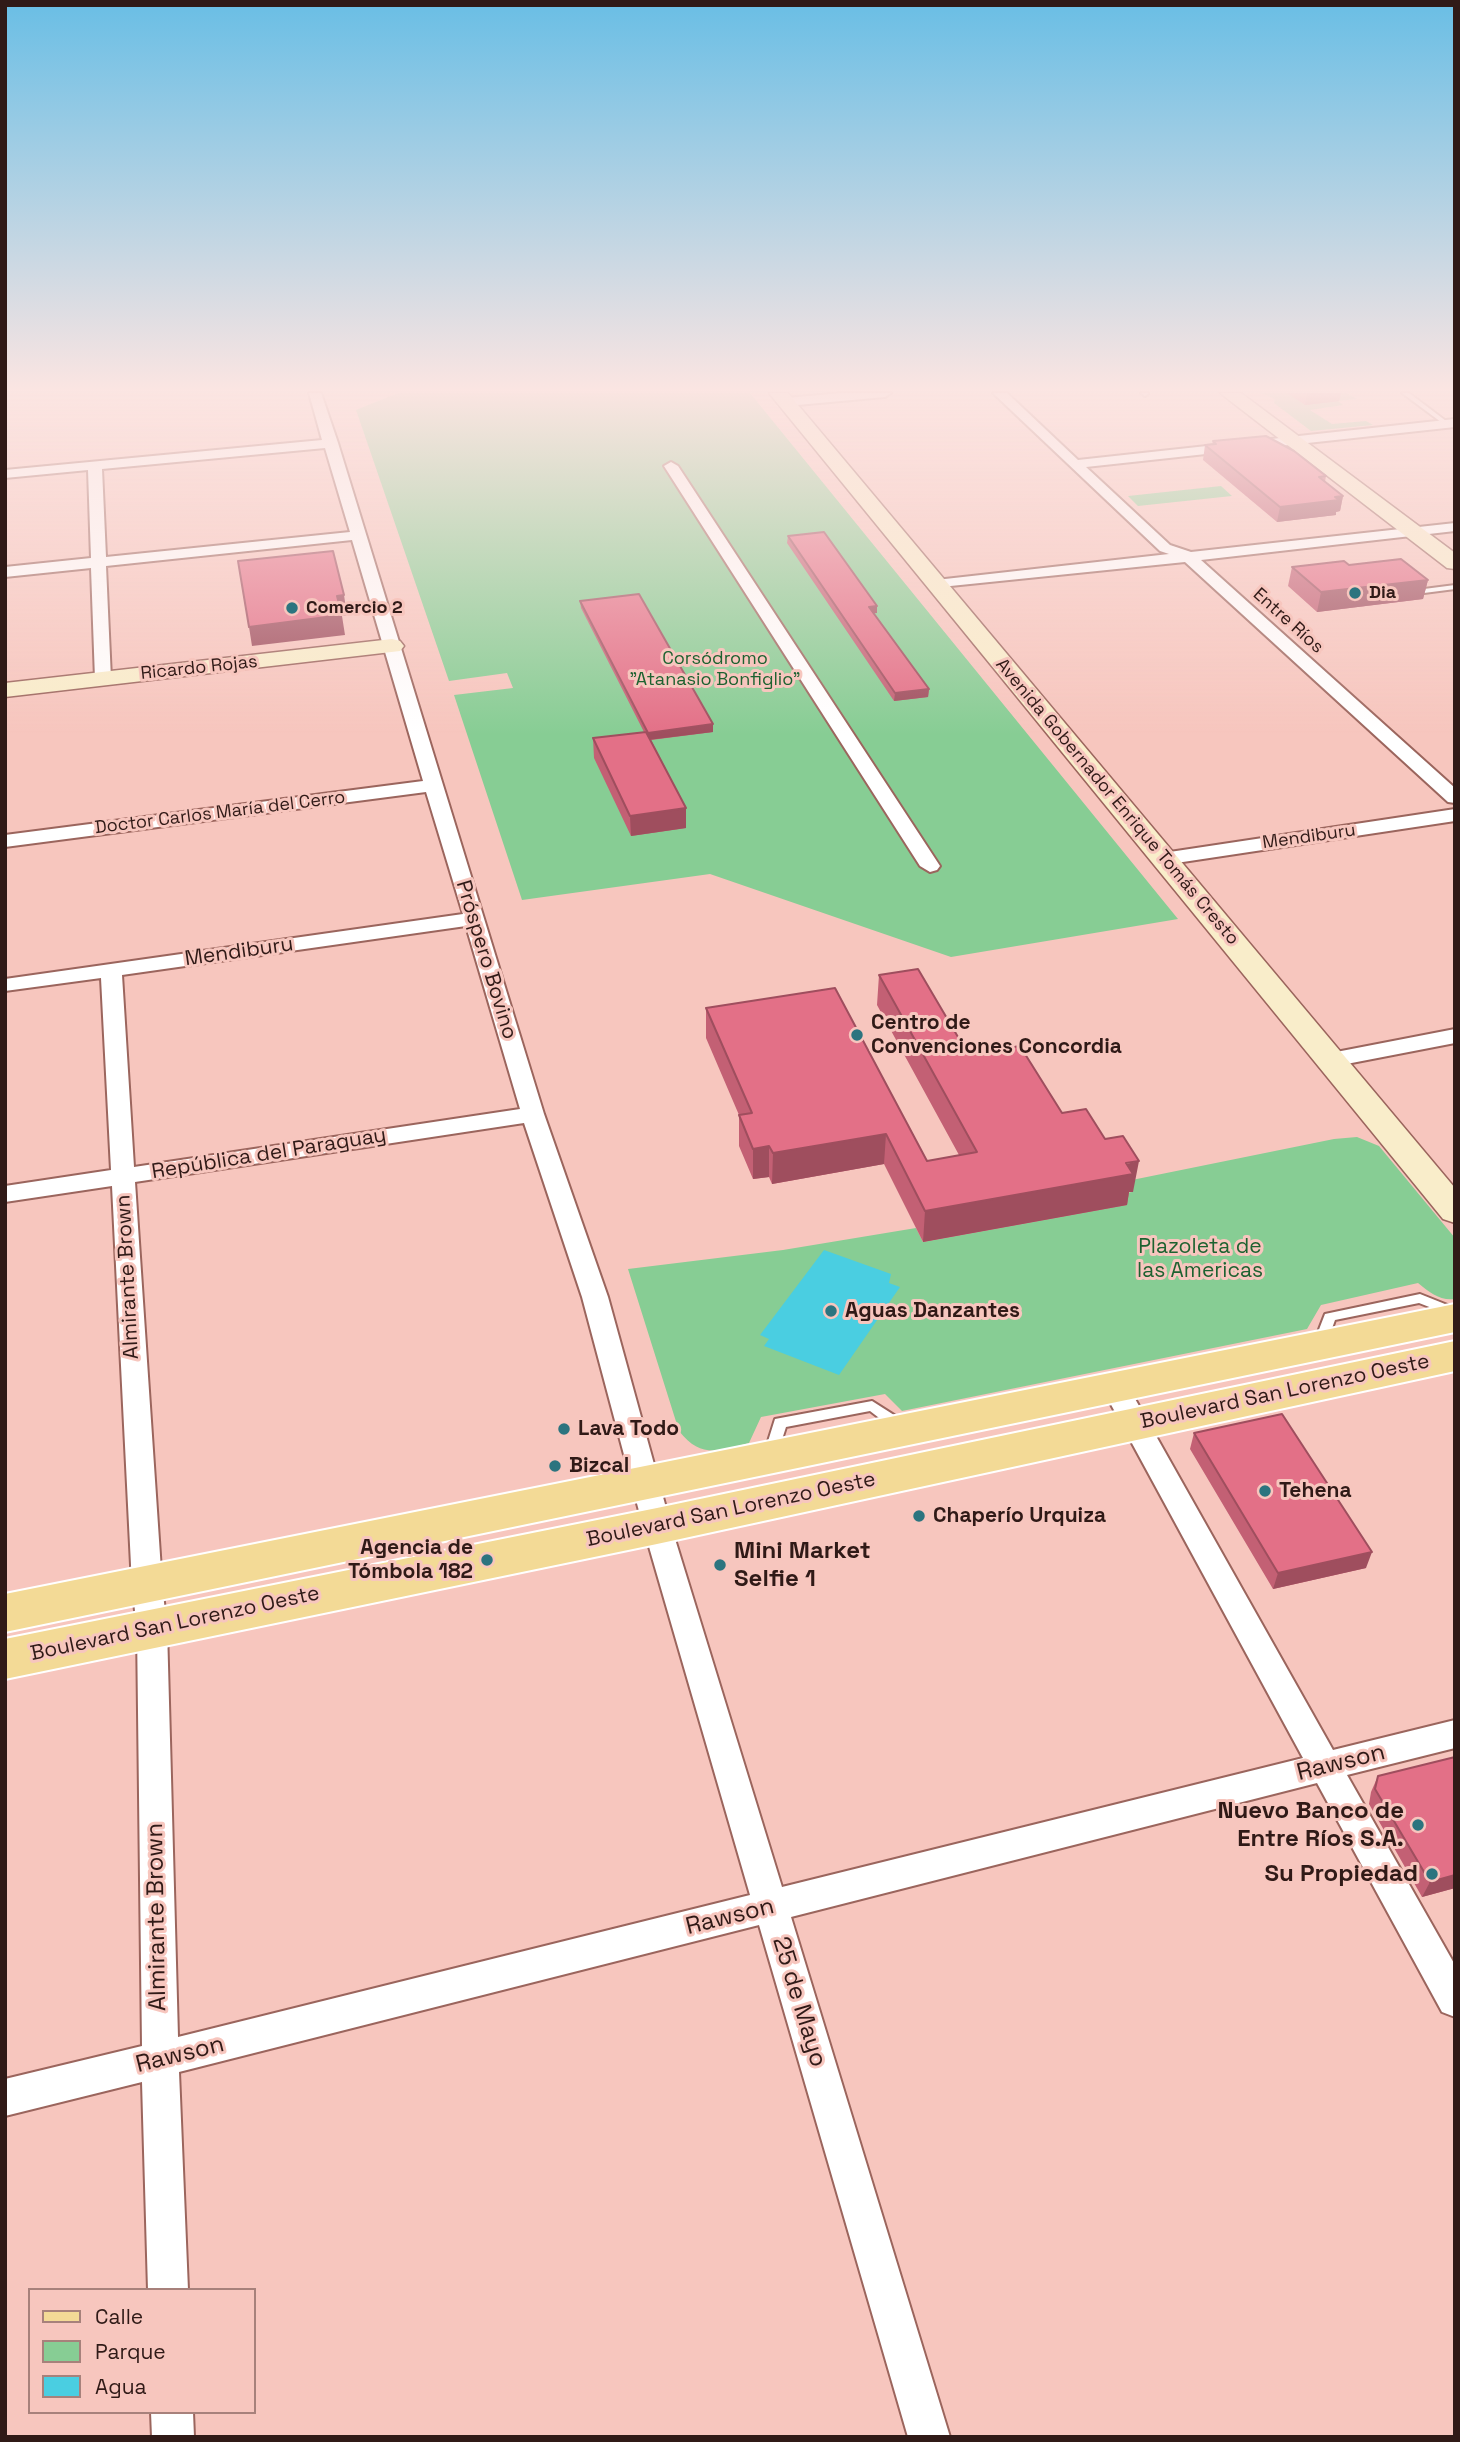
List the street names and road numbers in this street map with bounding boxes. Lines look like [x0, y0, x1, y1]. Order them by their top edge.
street label: Entre Ríos [1248, 584, 1328, 658]
street label: Ricardo Rojas [140, 651, 258, 685]
street label: Avenida Gobernador Enrique Tomás Cresto [991, 654, 1243, 950]
street label: Doctor Carlos María del Cerro [93, 787, 347, 839]
street label: Mendiburu [1261, 820, 1357, 854]
street label: Próspero Bovino [450, 878, 522, 1042]
street label: Mendiburu [183, 932, 295, 972]
street label: República del Paraguay [150, 1123, 388, 1185]
street label: Almirante Brown [111, 1194, 145, 1360]
street label: Boulevard San Lorenzo Oeste [1138, 1349, 1432, 1435]
street label: Boulevard San Lorenzo Oeste [584, 1467, 878, 1553]
street label: Boulevard San Lorenzo Oeste [28, 1581, 322, 1667]
street label: Rawson [1294, 1738, 1388, 1788]
street label: Almirante Brown [141, 1823, 173, 2011]
street label: Rawson [683, 1892, 777, 1942]
street label: 25 de Mayo [766, 1933, 832, 2071]
street label: Rawson [133, 2030, 227, 2080]

